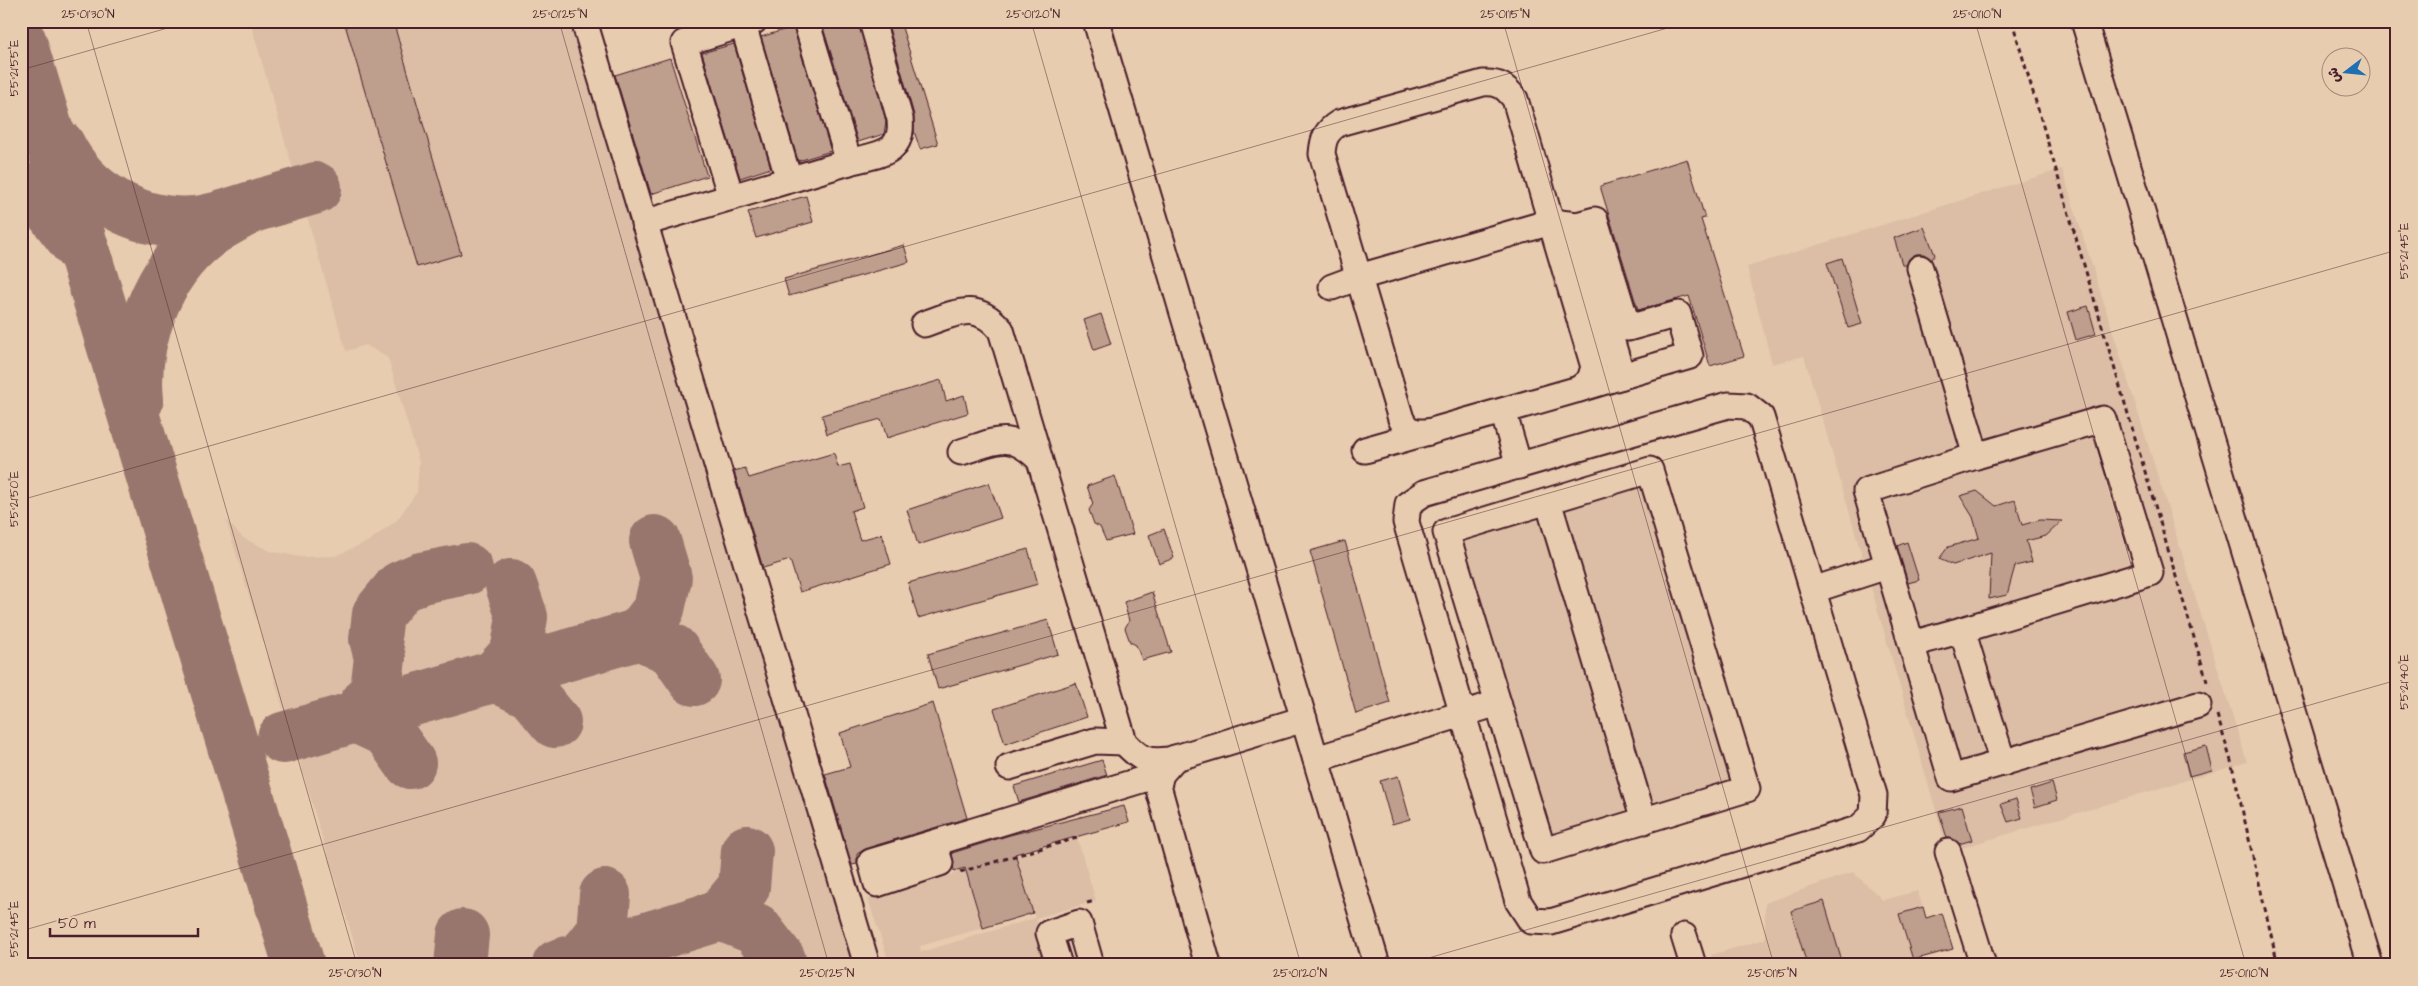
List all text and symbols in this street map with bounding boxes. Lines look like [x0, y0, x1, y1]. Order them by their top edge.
text: 25°01'30"N [61, 6, 115, 23]
text: 25°01'25"N [533, 6, 588, 23]
text: 25°01'20"N [1006, 6, 1060, 23]
text: 25°01'15"N [1480, 6, 1530, 23]
text: 25°01'10"N [1953, 6, 2002, 23]
text: 55°21'55"E [6, 40, 23, 96]
north arrow [2320, 48, 2370, 98]
text: ش [2323, 65, 2346, 85]
text: 55°21'45"E [2396, 223, 2413, 279]
text: 55°21'50"E [6, 471, 23, 527]
text: 55°21'40"E [2396, 654, 2413, 710]
text: 55°21'45"E [6, 901, 23, 957]
scale bar [50, 906, 198, 938]
text: 50 m [58, 913, 96, 934]
text: 25°01'30"N [328, 965, 382, 982]
text: 25°01'25"N [800, 965, 855, 982]
text: 25°01'20"N [1273, 965, 1327, 982]
text: 25°01'15"N [1747, 965, 1797, 982]
text: 25°01'10"N [2220, 965, 2269, 982]

